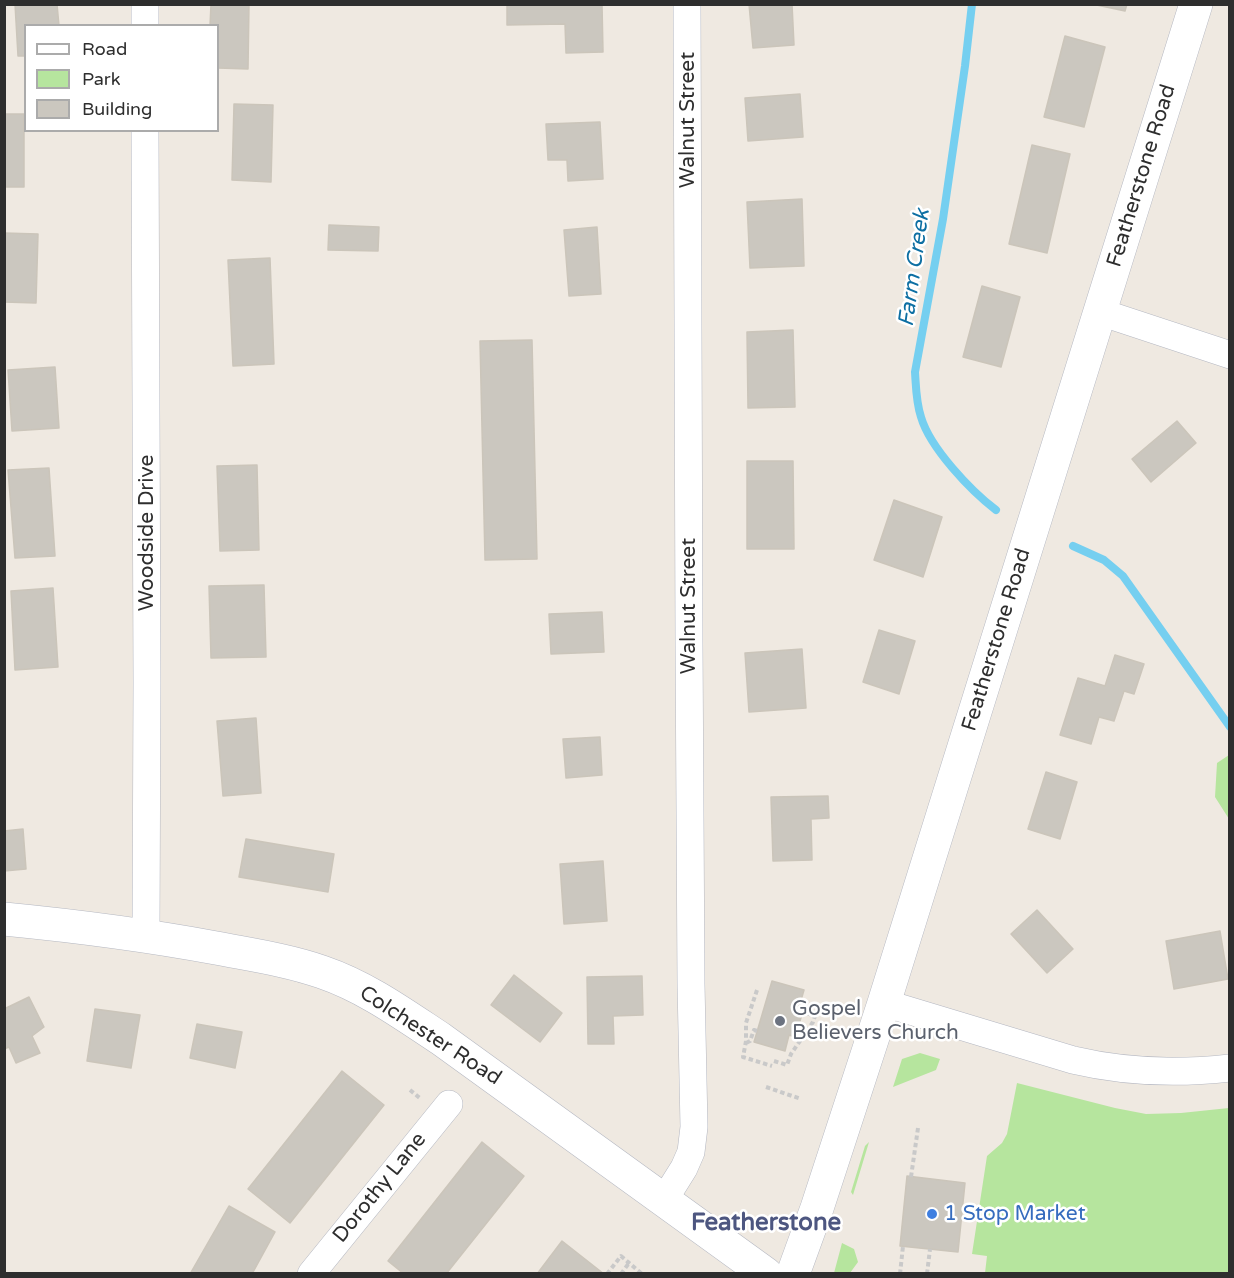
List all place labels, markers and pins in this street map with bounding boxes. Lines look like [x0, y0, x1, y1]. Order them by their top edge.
place label: Gospel Believers Church [792, 996, 959, 1046]
marker: Gospel Believers Church [773, 1014, 787, 1028]
place label: 1 Stop Market [944, 1201, 1086, 1227]
marker: 1 Stop Market [925, 1207, 939, 1221]

